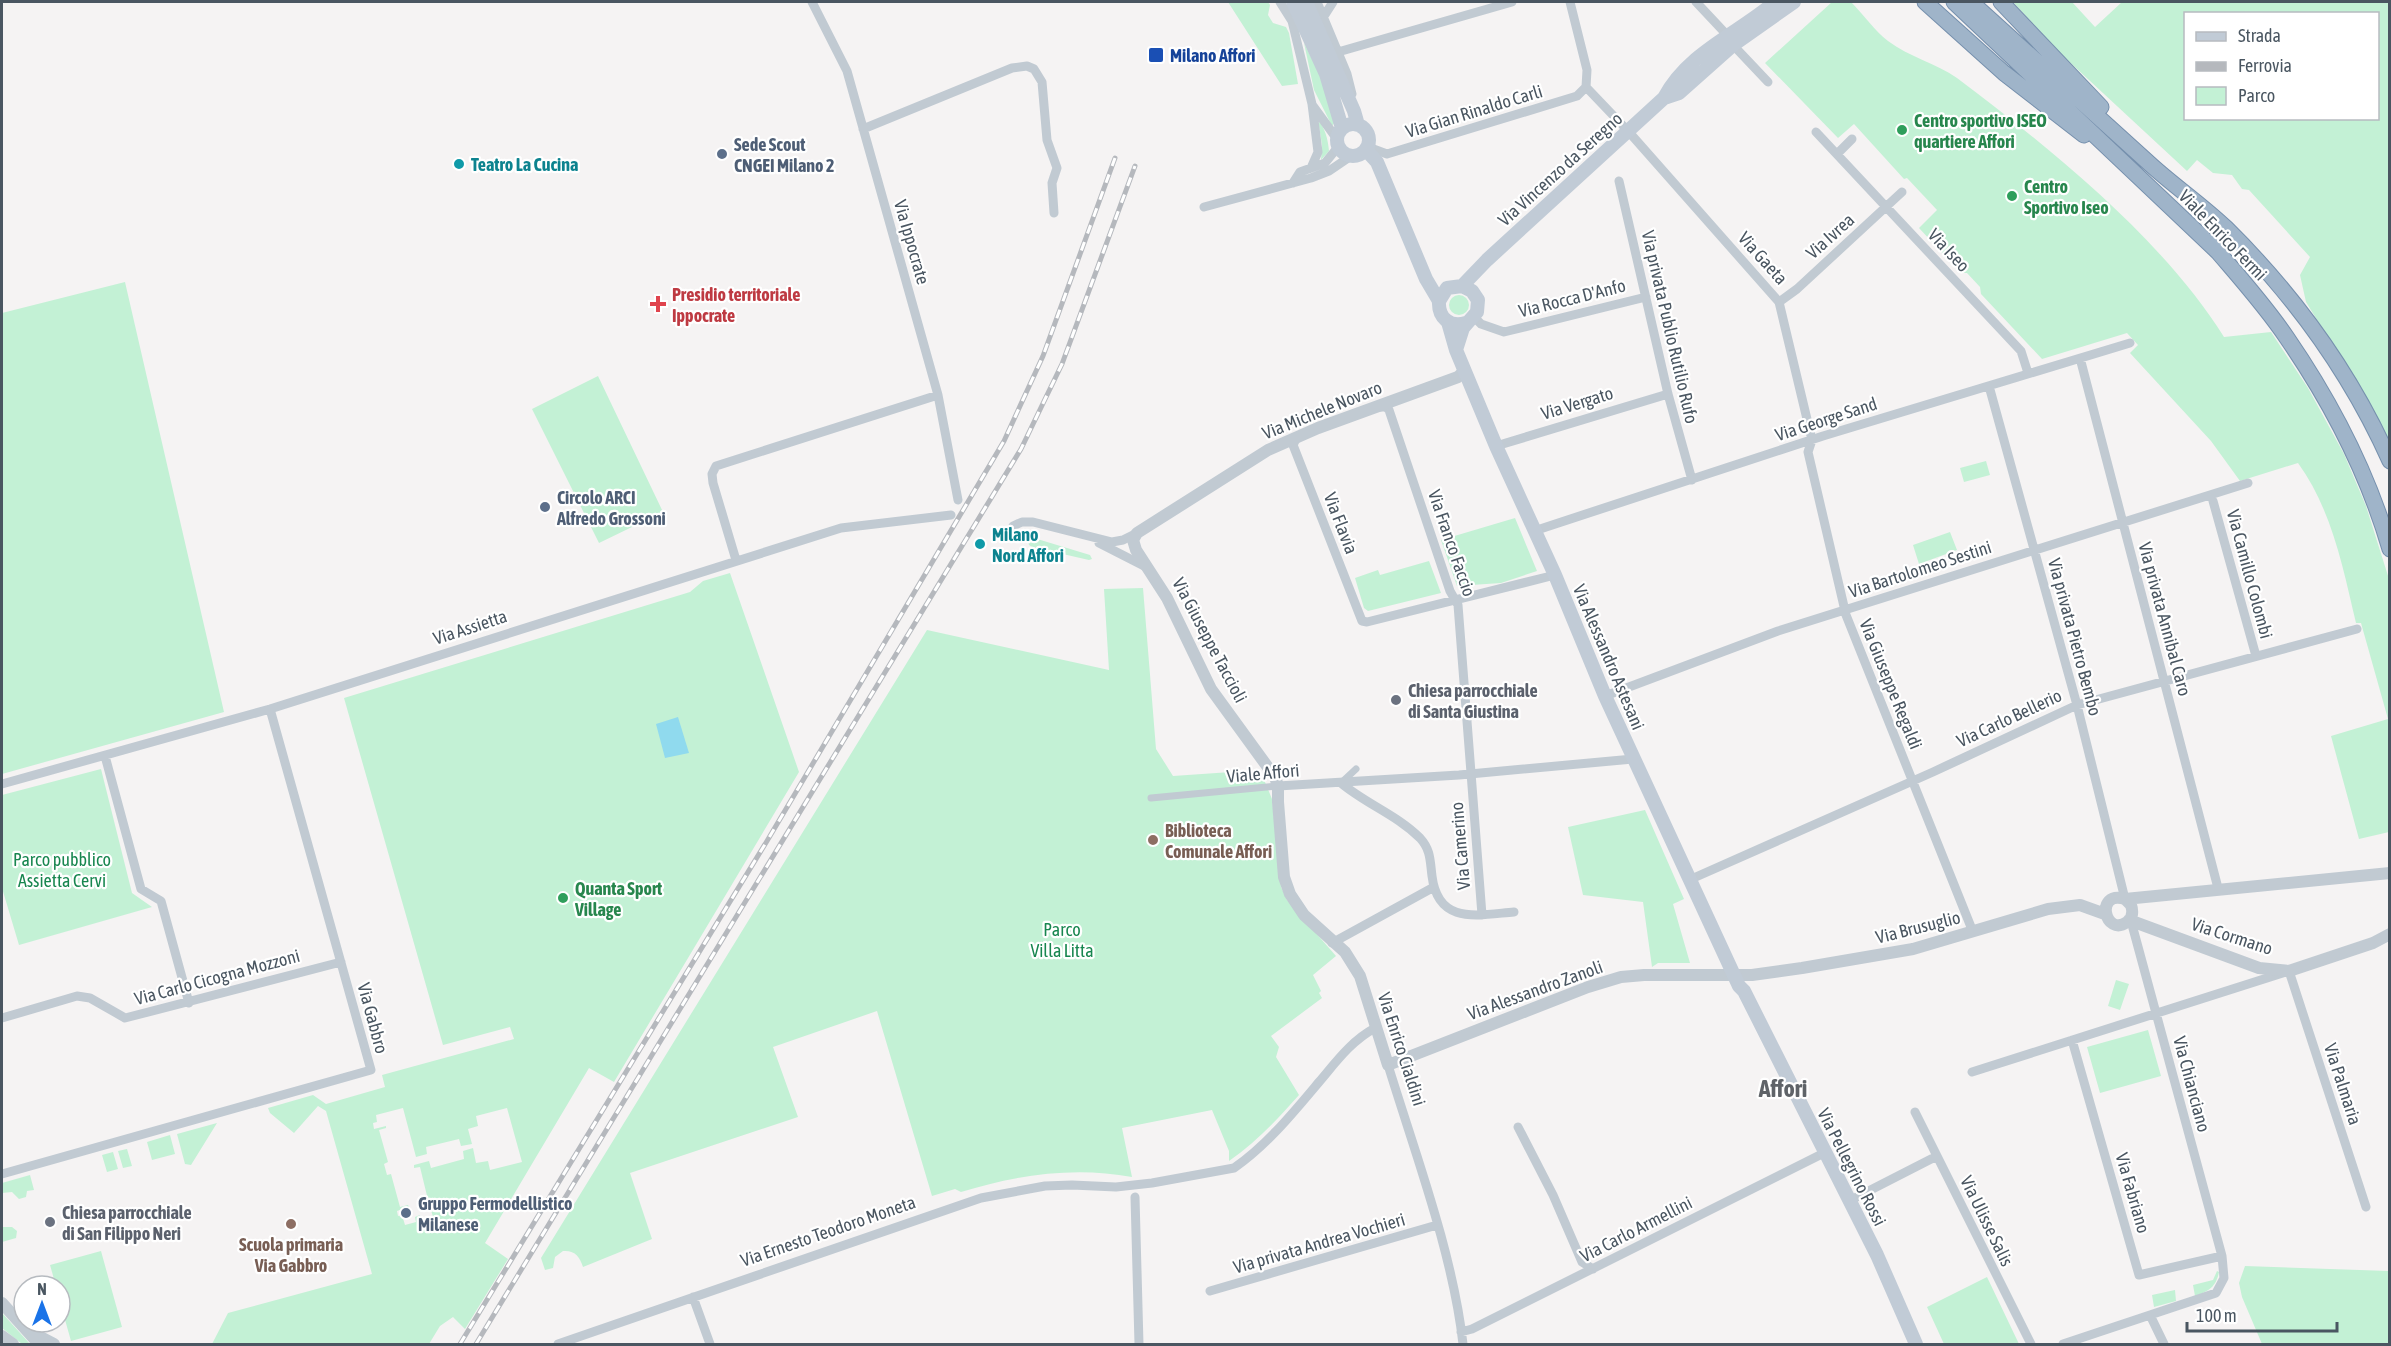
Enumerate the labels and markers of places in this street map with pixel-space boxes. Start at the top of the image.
place label: Milano Affori [1170,45,1255,66]
marker: Milano Affori [1147,46,1165,64]
place label: Centro sportivo ISEO quartiere Affori [1914,110,2047,152]
marker: Centro sportivo ISEO quartiere Affori [1895,123,1909,137]
place label: Sede Scout CNGEI Milano 2 [734,134,834,176]
marker: Sede Scout CNGEI Milano 2 [715,147,729,161]
place label: Teatro La Cucina [471,154,578,175]
marker: Teatro La Cucina [452,157,466,171]
place label: Centro Sportivo Iseo [2024,176,2109,218]
marker: Centro Sportivo Iseo [2005,189,2019,203]
place label: Presidio territoriale Ippocrate [672,284,800,326]
marker: Presidio territoriale Ippocrate [649,295,667,313]
place label: Circolo ARCI Alfredo Grossoni [556,487,666,529]
marker: Circolo ARCI Alfredo Grossoni [538,500,552,514]
place label: Milano Nord Affori [992,524,1064,566]
marker: Milano Nord Affori [973,537,987,551]
place label: Chiesa parrocchiale di Santa Giustina [1408,680,1538,722]
marker: Chiesa parrocchiale di Santa Giustina [1389,693,1403,707]
place label: Biblioteca Comunale Affori [1165,820,1272,862]
marker: Biblioteca Comunale Affori [1146,833,1160,847]
place label: Quanta Sport Village [574,878,663,920]
marker: Quanta Sport Village [556,891,570,905]
place label: Gruppo Fermodellistico Milanese [418,1193,573,1235]
place label: Chiesa parrocchiale di San Filippo Neri [62,1202,192,1244]
marker: Gruppo Fermodellistico Milanese [399,1206,413,1220]
marker: Chiesa parrocchiale di San Filippo Neri [43,1215,57,1229]
marker: Scuola primaria Via Gabbro [284,1217,298,1231]
place label: Scuola primaria Via Gabbro [239,1234,343,1276]

